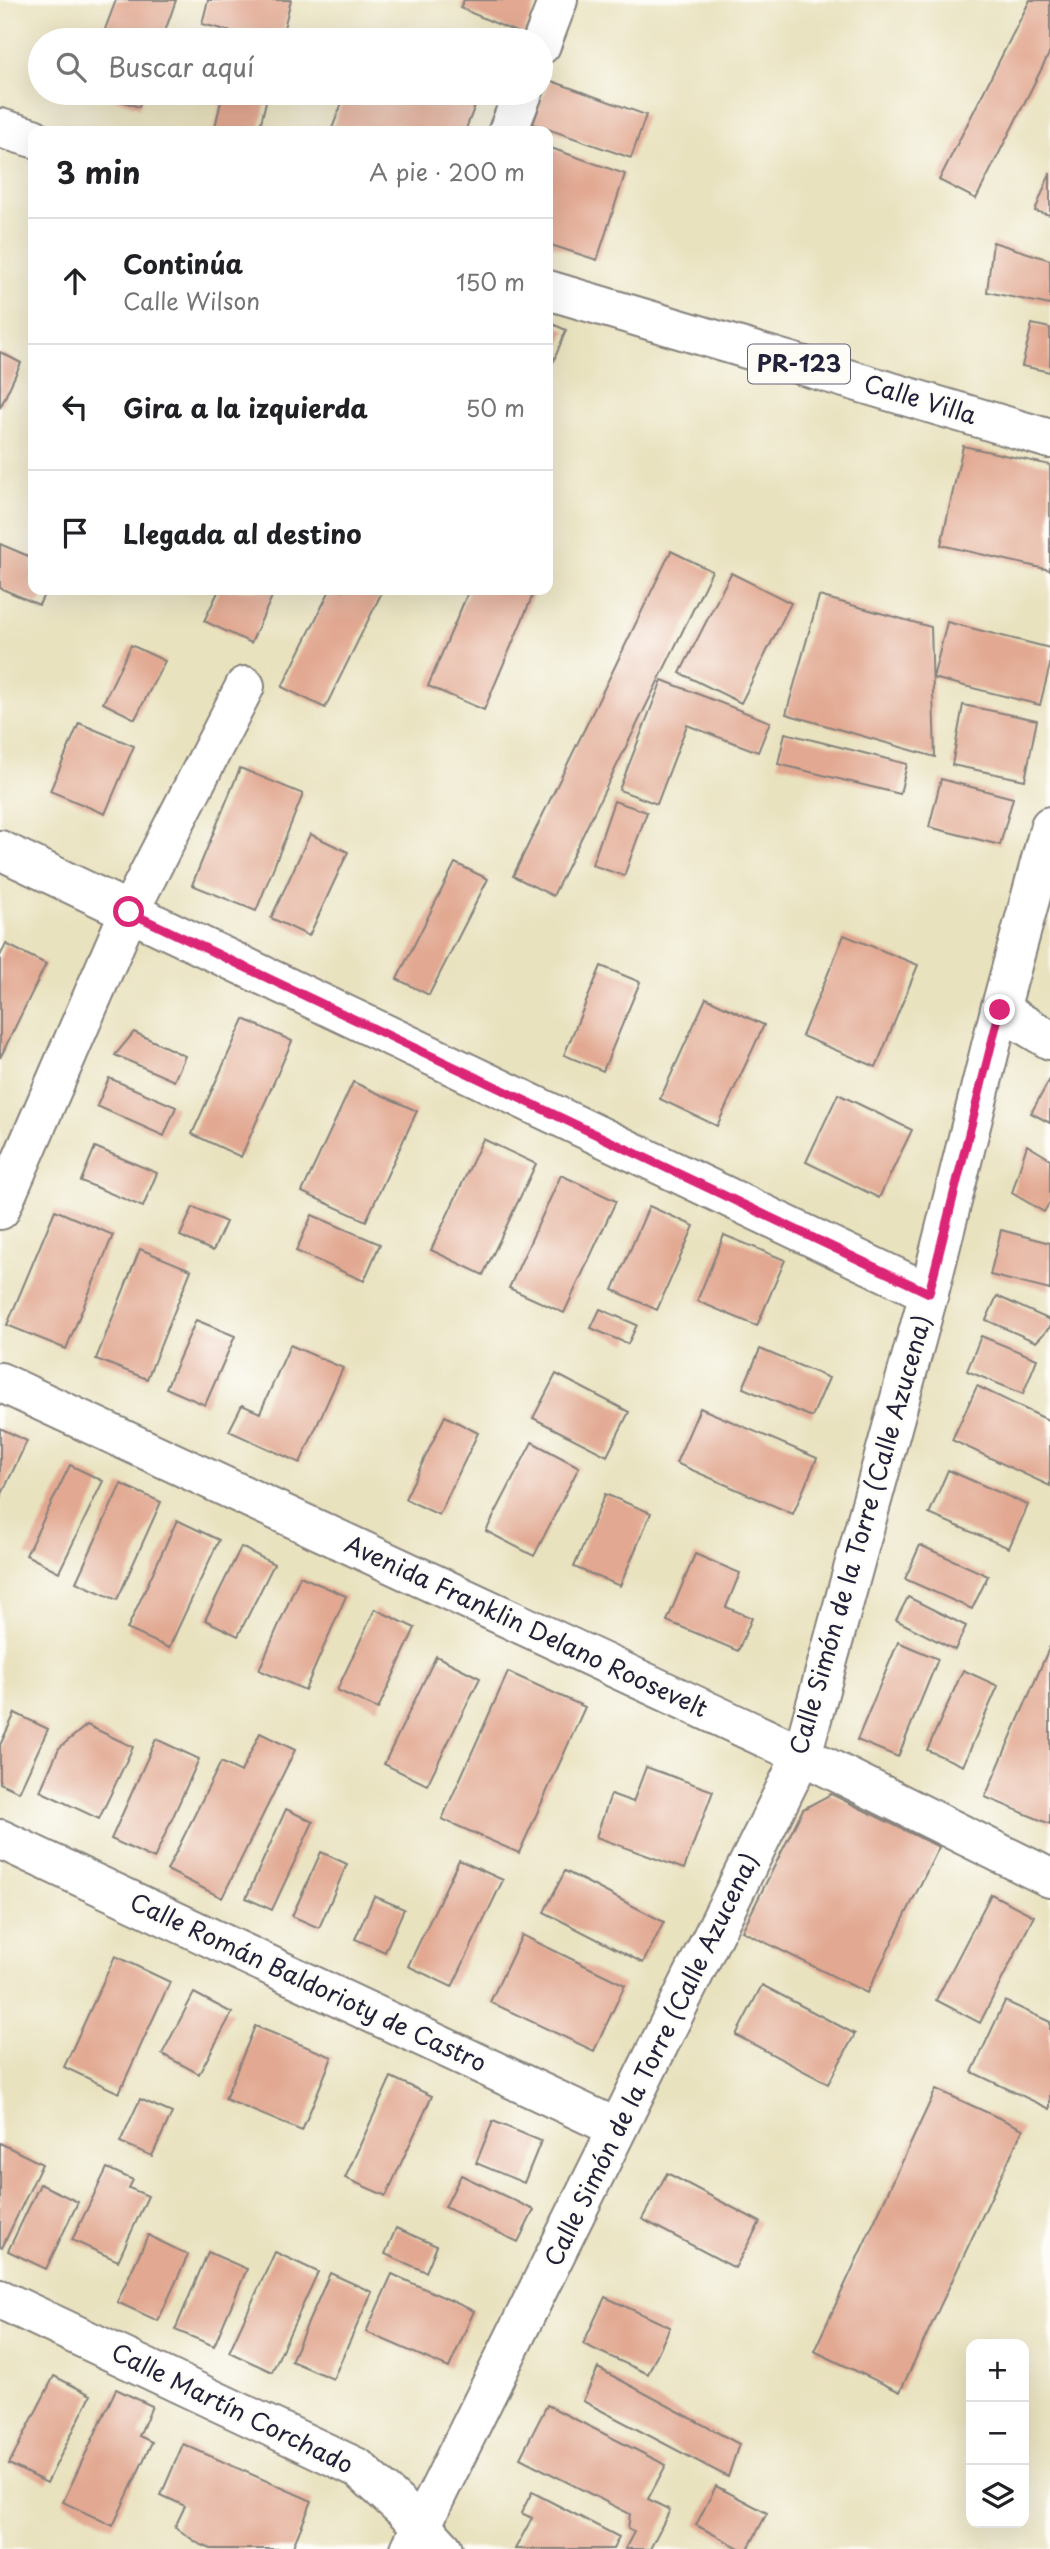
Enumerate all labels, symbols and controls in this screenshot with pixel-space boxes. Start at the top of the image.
search box [28,28,553,105]
text: Buscar aquí [108,47,254,86]
icon: search [52,48,90,86]
text: 3 min [56,149,141,194]
text: A pie · 200 m [369,154,525,189]
text: Continúa [123,244,243,283]
icon: ahead [56,262,94,300]
text: 150 m [456,264,525,299]
text: Calle Wilson [123,283,260,318]
road number: PR-123 [748,344,850,384]
street label: Calle Villa [860,364,981,432]
icon: left [56,388,94,426]
text: Gira a la izquierda [123,388,368,427]
text: 50 m [465,390,525,425]
icon: arrive [56,514,94,552]
text: Llegada al destino [123,514,362,553]
route start [113,896,144,927]
route end [984,994,1015,1025]
street label: Calle Simón de la Torre (Calle Azucena) [779,1311,939,1758]
street label: Avenida Franklin Delano Roosevelt [339,1525,714,1725]
street label: Calle Simón de la Torre (Calle Azucena) [534,1847,766,2272]
street label: Calle Román Baldorioty de Castro [125,1883,493,2080]
street label: Calle Martín Corchado [106,2333,360,2481]
map controls [966,2339,1029,2528]
button: + [966,2339,1029,2402]
button: − [966,2402,1029,2465]
button: layers [966,2465,1029,2528]

